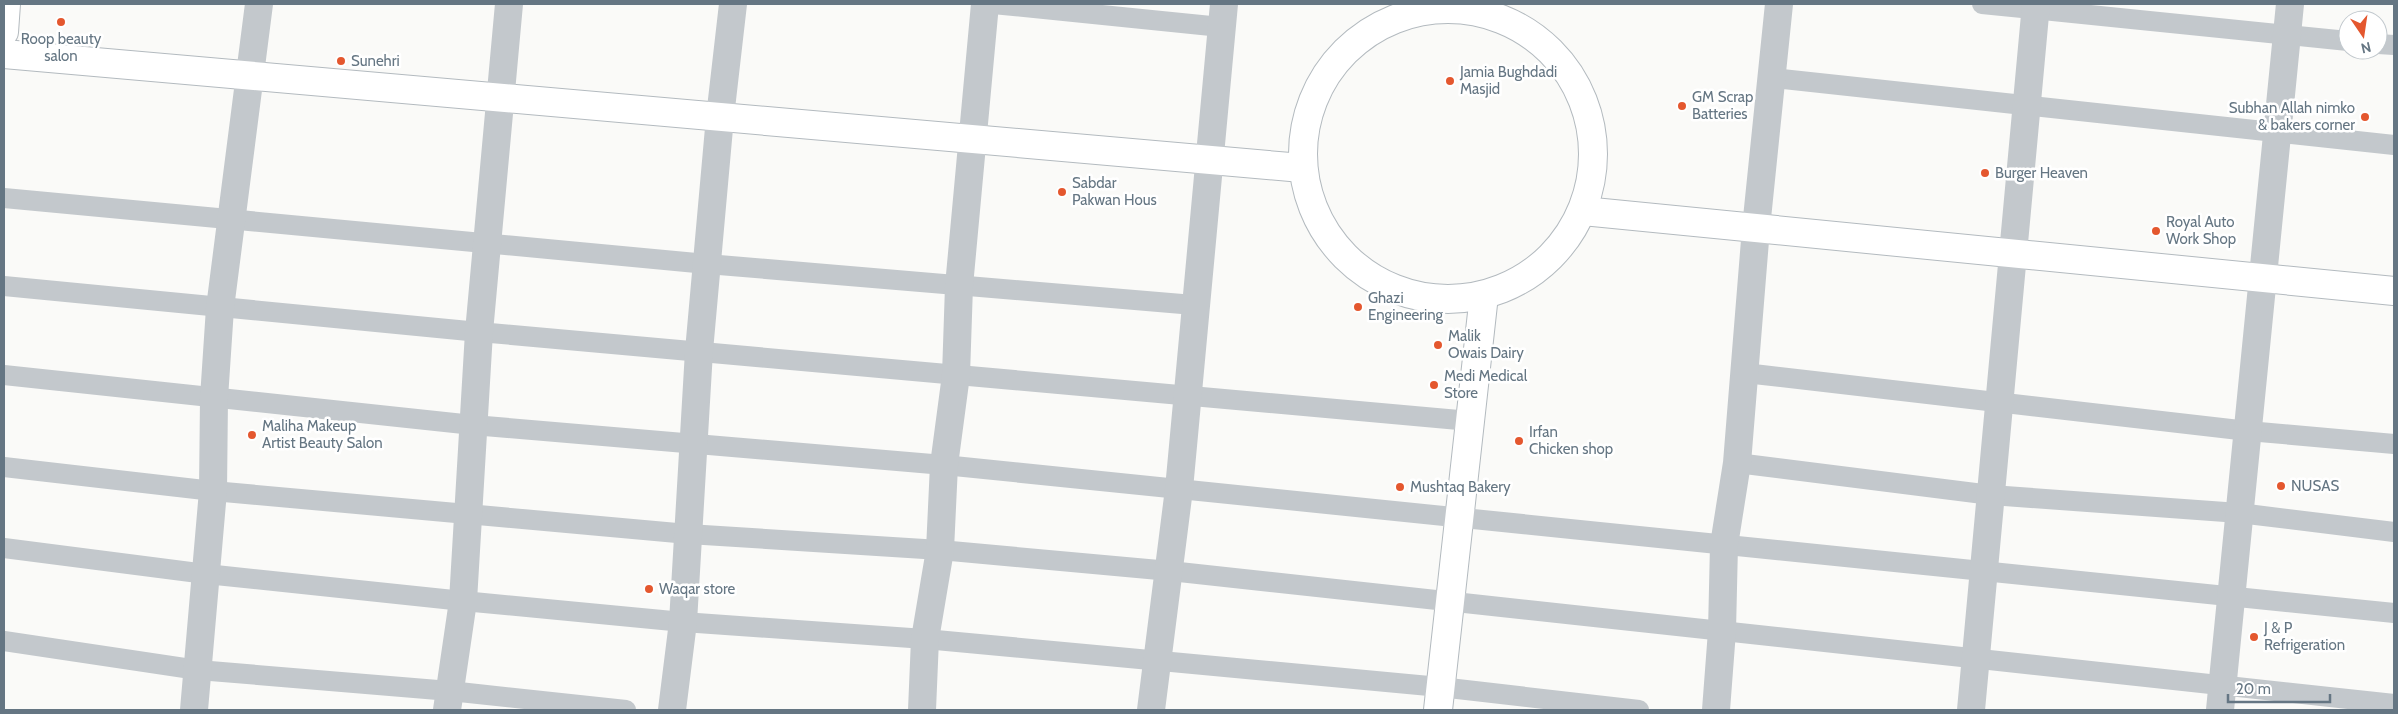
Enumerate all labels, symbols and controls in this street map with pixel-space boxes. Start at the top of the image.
north arrow [2338,10,2388,60]
marker: Roop beauty salon [55,16,67,28]
place label: Roop beauty salon [21,30,102,65]
text: N [2359,38,2373,58]
place label: Sunehri [351,52,400,70]
marker: Sunehri [335,55,347,67]
place label: Jamia Bughdadi Masjid [1459,63,1557,98]
marker: Jamia Bughdadi Masjid [1444,75,1456,87]
place label: GM Scrap Batteries [1692,88,1753,123]
place label: Subhan Allah nimko & bakers corner [2229,99,2355,134]
marker: GM Scrap Batteries [1676,100,1688,112]
marker: Subhan Allah nimko & bakers corner [2359,111,2371,123]
place label: Burger Heaven [1995,164,2088,182]
marker: Burger Heaven [1979,167,1991,179]
place label: Sabdar Pakwan Hous [1072,174,1157,209]
marker: Sabdar Pakwan Hous [1056,186,1068,198]
place label: Royal Auto Work Shop [2166,213,2236,248]
marker: Royal Auto Work Shop [2150,225,2162,237]
place label: Ghazi Engineering [1368,289,1444,324]
marker: Ghazi Engineering [1352,301,1364,313]
place label: Malik Owais Dairy [1448,327,1524,362]
marker: Malik Owais Dairy [1432,339,1444,351]
place label: Medi Medical Store [1444,367,1528,402]
marker: Medi Medical Store [1428,379,1440,391]
place label: Maliha Makeup Artist Beauty Salon [262,417,383,452]
place label: Irfan Chicken shop [1529,423,1613,458]
marker: Maliha Makeup Artist Beauty Salon [246,429,258,441]
marker: Irfan Chicken shop [1513,435,1525,447]
place label: NUSAS [2291,477,2339,495]
place label: Mushtaq Bakery [1410,478,1511,496]
marker: NUSAS [2275,480,2287,492]
marker: Mushtaq Bakery [1394,481,1406,493]
place label: Waqar store [659,580,735,598]
marker: Waqar store [643,583,655,595]
place label: J & P Refrigeration [2263,619,2345,654]
marker: J & P Refrigeration [2248,631,2260,643]
scale bar [2228,672,2330,704]
text: 20 m [2236,680,2271,698]

